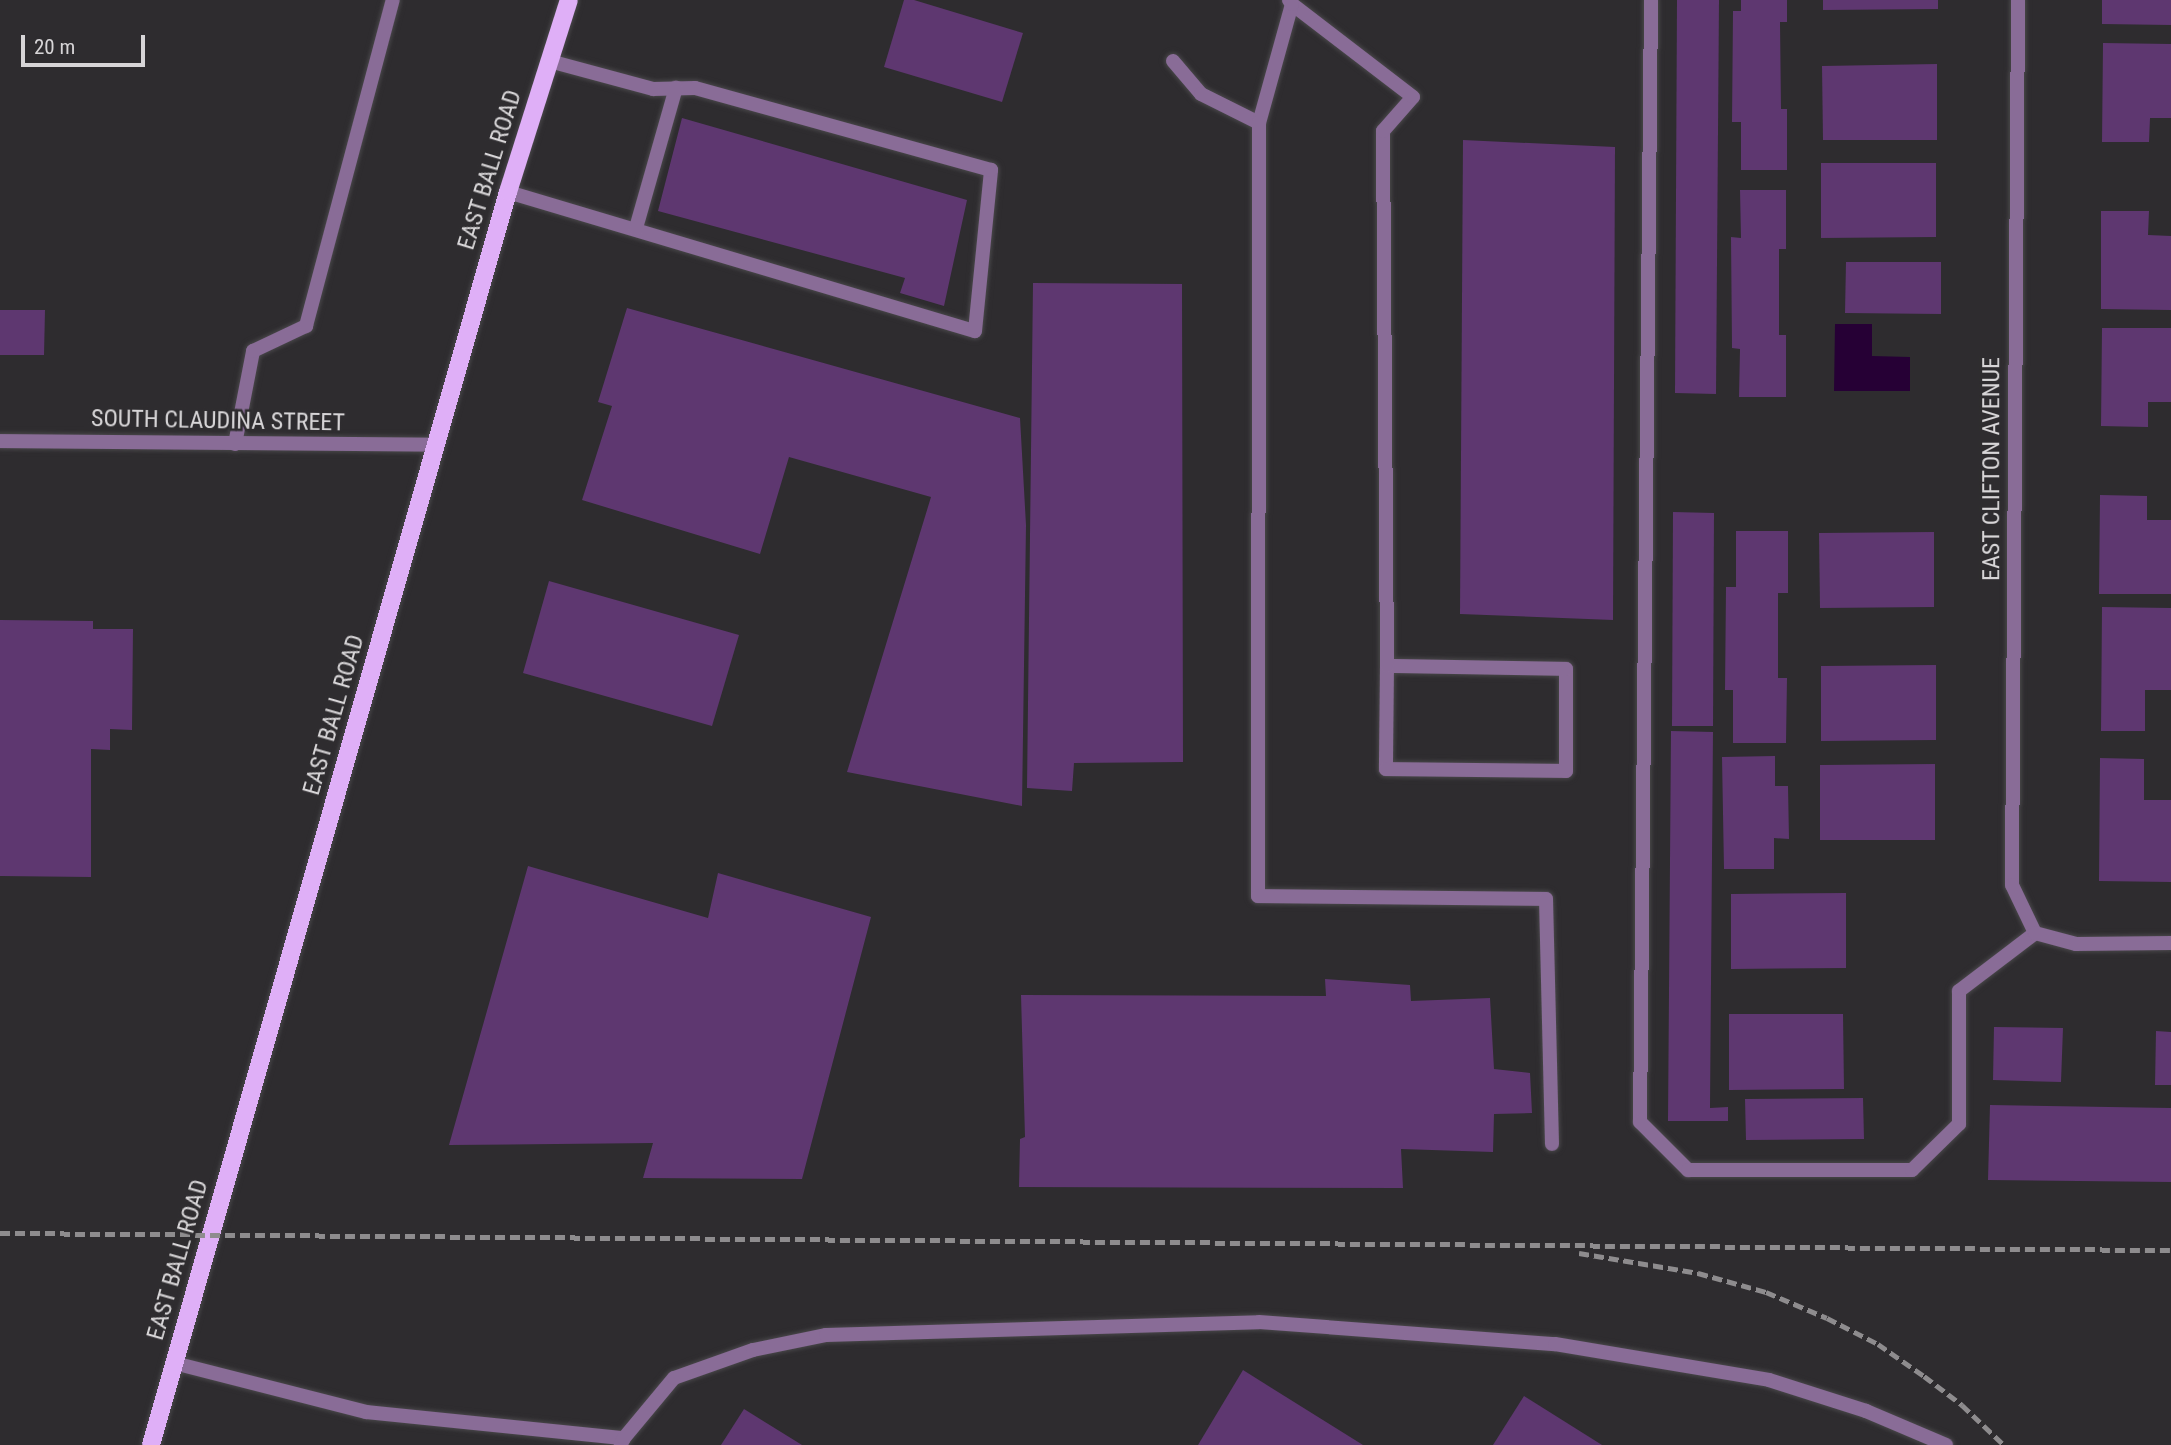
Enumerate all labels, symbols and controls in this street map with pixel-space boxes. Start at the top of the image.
scale bar [24,21,149,65]
text: 20 m [34,35,75,59]
street label: EAST BALL ROAD [452,86,528,254]
street label: EAST CLIFTON AVENUE [1978,357,2006,581]
street label: SOUTH CLAUDINA STREET [91,404,345,438]
street label: EAST BALL ROAD [297,631,371,799]
street label: EAST BALL ROAD [141,1176,215,1344]

